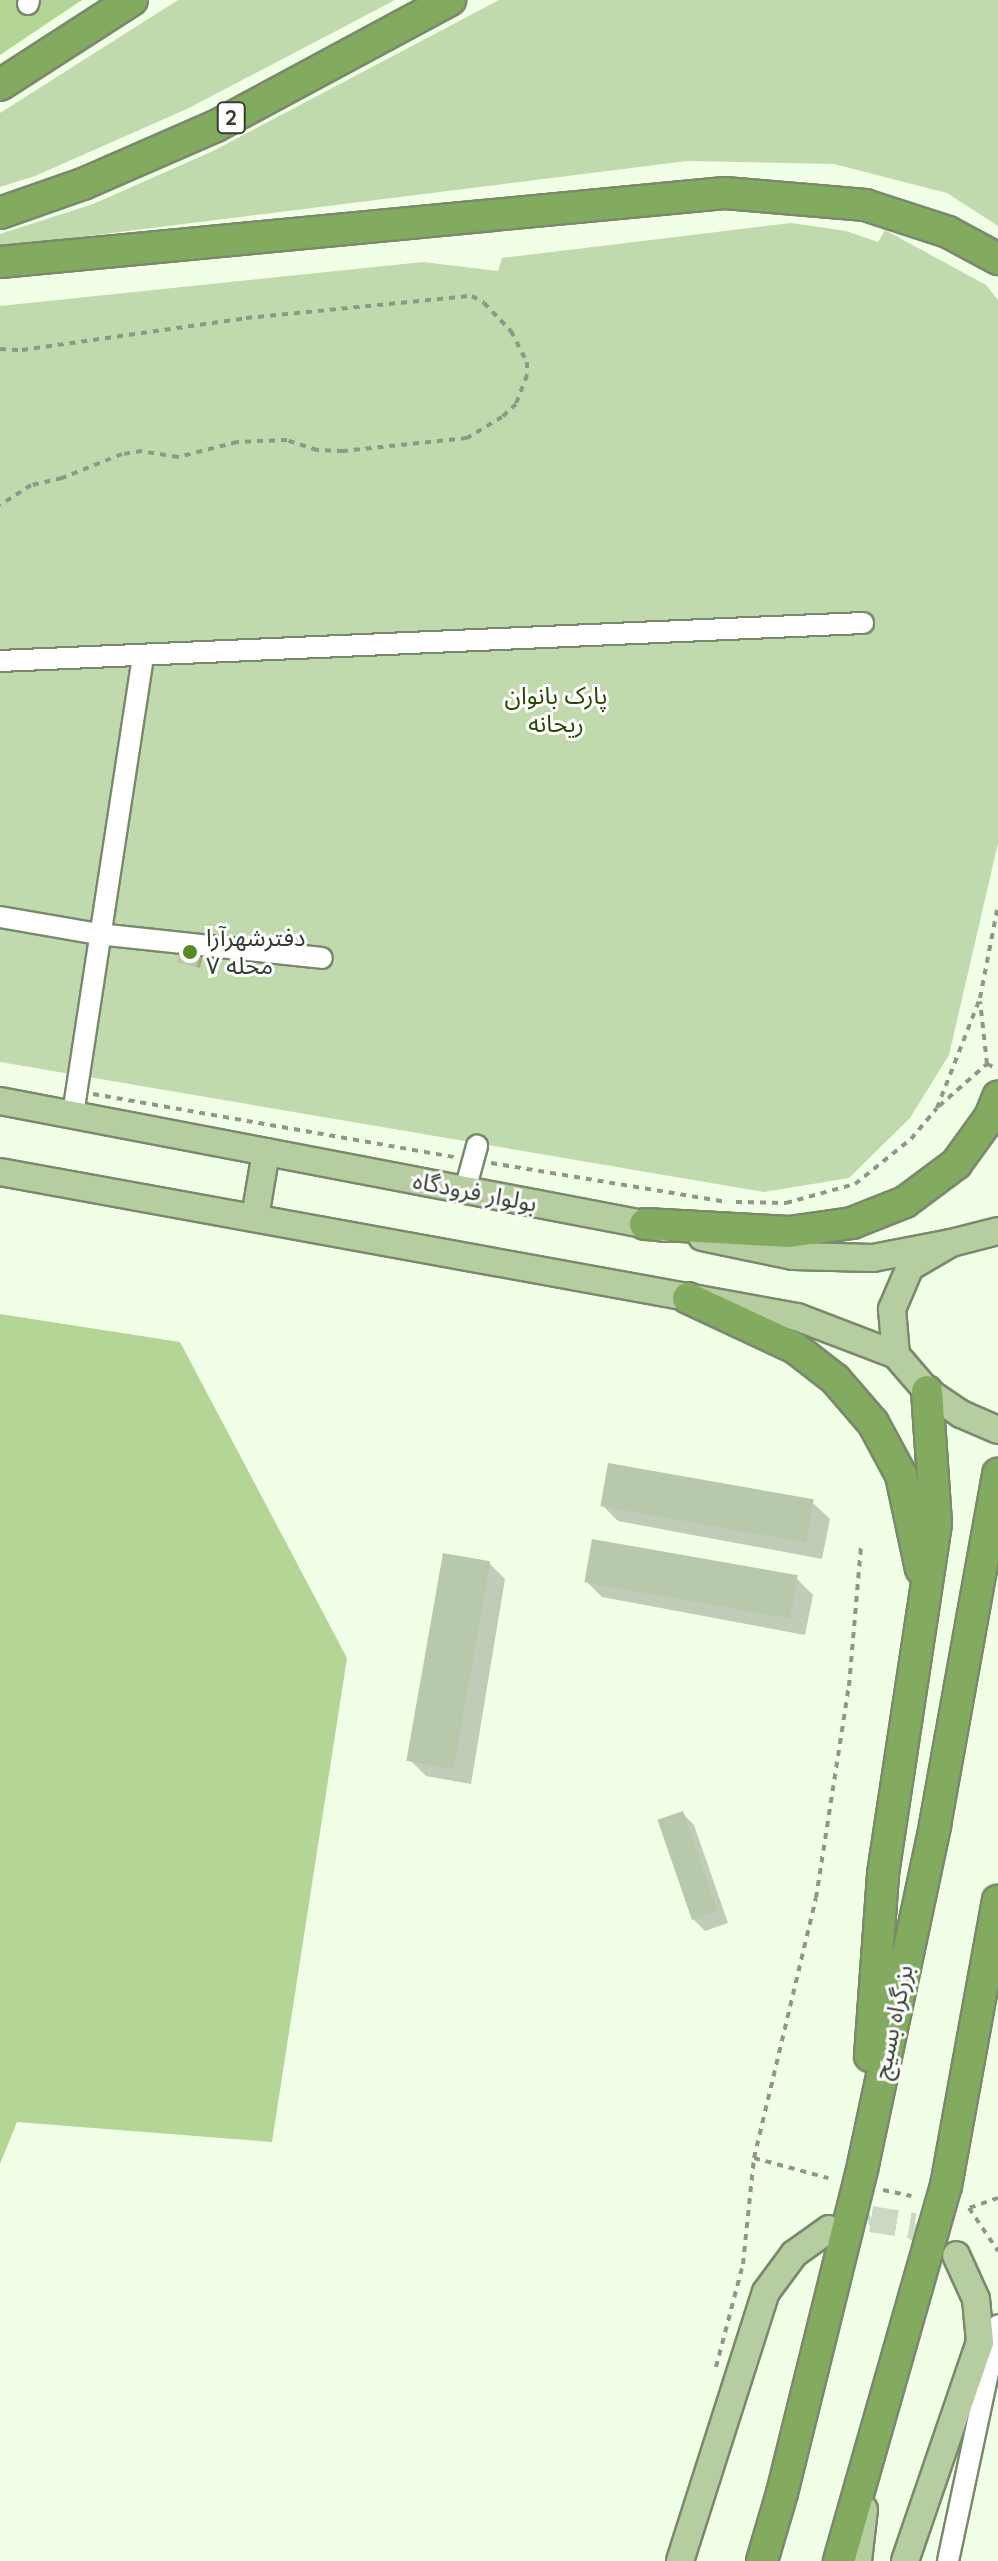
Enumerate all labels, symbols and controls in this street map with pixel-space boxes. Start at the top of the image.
road number: 2 [215,100,247,136]
park label: پارک بانوان ریحانه [505,682,607,738]
place label: دفترشهرآرا محله ۷ [206,924,305,980]
marker: دفترشهرآرا محله ۷ [181,943,199,961]
street label: بولوار فرودگاه [411,1166,539,1218]
street label: بزرگراه بسیج [867,1962,919,2082]

